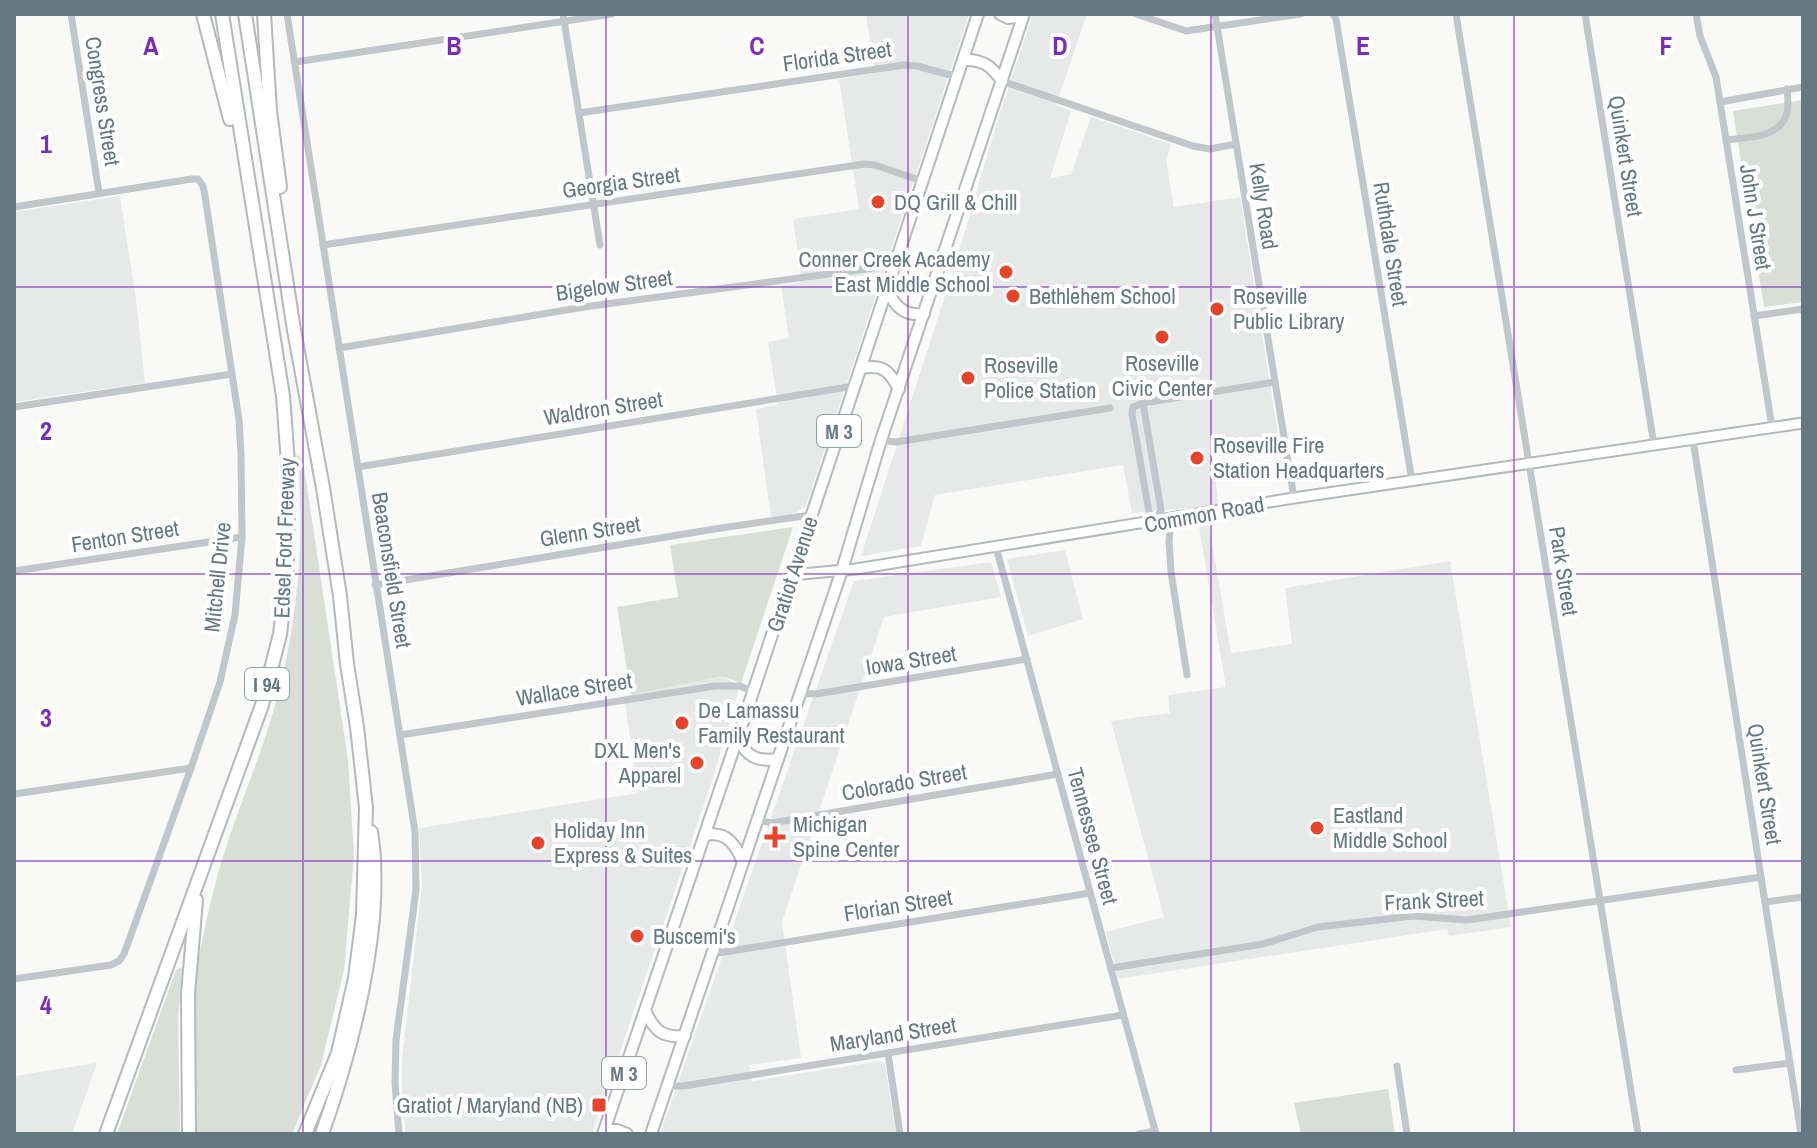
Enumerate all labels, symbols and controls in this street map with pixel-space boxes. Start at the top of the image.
text: A [143,28,159,63]
text: B [446,28,462,63]
text: C [749,28,765,63]
text: D [1052,28,1068,63]
text: E [1356,28,1370,63]
text: F [1659,28,1673,63]
street label: Congress Street [78,34,128,168]
street label: Florida Street [781,34,893,78]
street label: Quinkert Street [1602,93,1650,219]
text: 1 [40,126,52,161]
street label: Georgia Street [560,159,682,205]
street label: Kelly Road [1242,161,1286,251]
street label: John J Street [1733,162,1779,272]
street label: Ruthdale Street [1366,180,1416,308]
place label: DQ Grill & Chill [894,187,1017,217]
marker: DQ Grill & Chill [869,193,887,211]
place label: Conner Creek Academy East Middle School [798,244,990,299]
street label: Bigelow Street [554,262,674,308]
marker: Conner Creek Academy East Middle School [997,263,1015,281]
place label: Bethlehem School [1029,281,1175,311]
place label: Roseville Public Library [1233,281,1344,336]
marker: Bethlehem School [1004,287,1022,305]
marker: Roseville Public Library [1208,300,1226,318]
marker: Roseville Civic Center [1153,328,1171,346]
place label: Roseville Civic Center [1112,348,1212,403]
place label: Roseville Police Station [984,350,1096,405]
marker: Roseville Police Station [959,369,977,387]
street label: Waldron Street [542,384,664,432]
text: 2 [40,413,52,448]
road number: M 3 [817,415,861,447]
place label: Roseville Fire Station Headquarters [1213,430,1385,485]
marker: Roseville Fire Station Headquarters [1188,449,1206,467]
street label: Edsel Ford Freeway [266,457,302,619]
street label: Common Road [1142,489,1266,539]
street label: Beaconsfield Street [365,490,419,650]
street label: Glenn Street [538,508,642,554]
street label: Gratiot Avenue [759,512,825,636]
street label: Fenton Street [69,513,181,559]
street label: Mitchell Drive [196,521,238,633]
street label: Park Street [1542,524,1586,618]
street label: Iowa Street [864,638,958,682]
street label: Wallace Street [514,665,634,713]
road number: I 94 [245,668,289,700]
place label: De Lamassu Family Restaurant [698,695,845,750]
text: 3 [40,700,52,735]
marker: De Lamassu Family Restaurant [673,714,691,732]
street label: Quinkert Street [1741,721,1789,847]
place label: DXL Men's Apparel [594,735,681,790]
marker: DXL Men's Apparel [688,754,706,772]
street label: Colorado Street [839,756,969,808]
street label: Tennessee Street [1060,764,1126,908]
place label: Eastland Middle School [1333,800,1447,855]
place label: Michigan Spine Center [793,809,899,864]
place label: Holiday Inn Express & Suites [554,815,692,870]
marker: Eastland Middle School [1308,819,1326,837]
marker: Michigan Spine Center [764,826,786,848]
marker: Holiday Inn Express & Suites [529,834,547,852]
street label: Florian Street [842,882,954,928]
street label: Frank Street [1384,882,1484,918]
place label: Buscemi's [653,921,736,951]
marker: Buscemi's [628,927,646,945]
text: 4 [40,987,52,1022]
street label: Maryland Street [828,1009,958,1059]
road number: M 3 [602,1057,646,1089]
place label: Gratiot / Maryland (NB) [397,1090,583,1120]
marker: Gratiot / Maryland (NB) [590,1096,608,1114]

